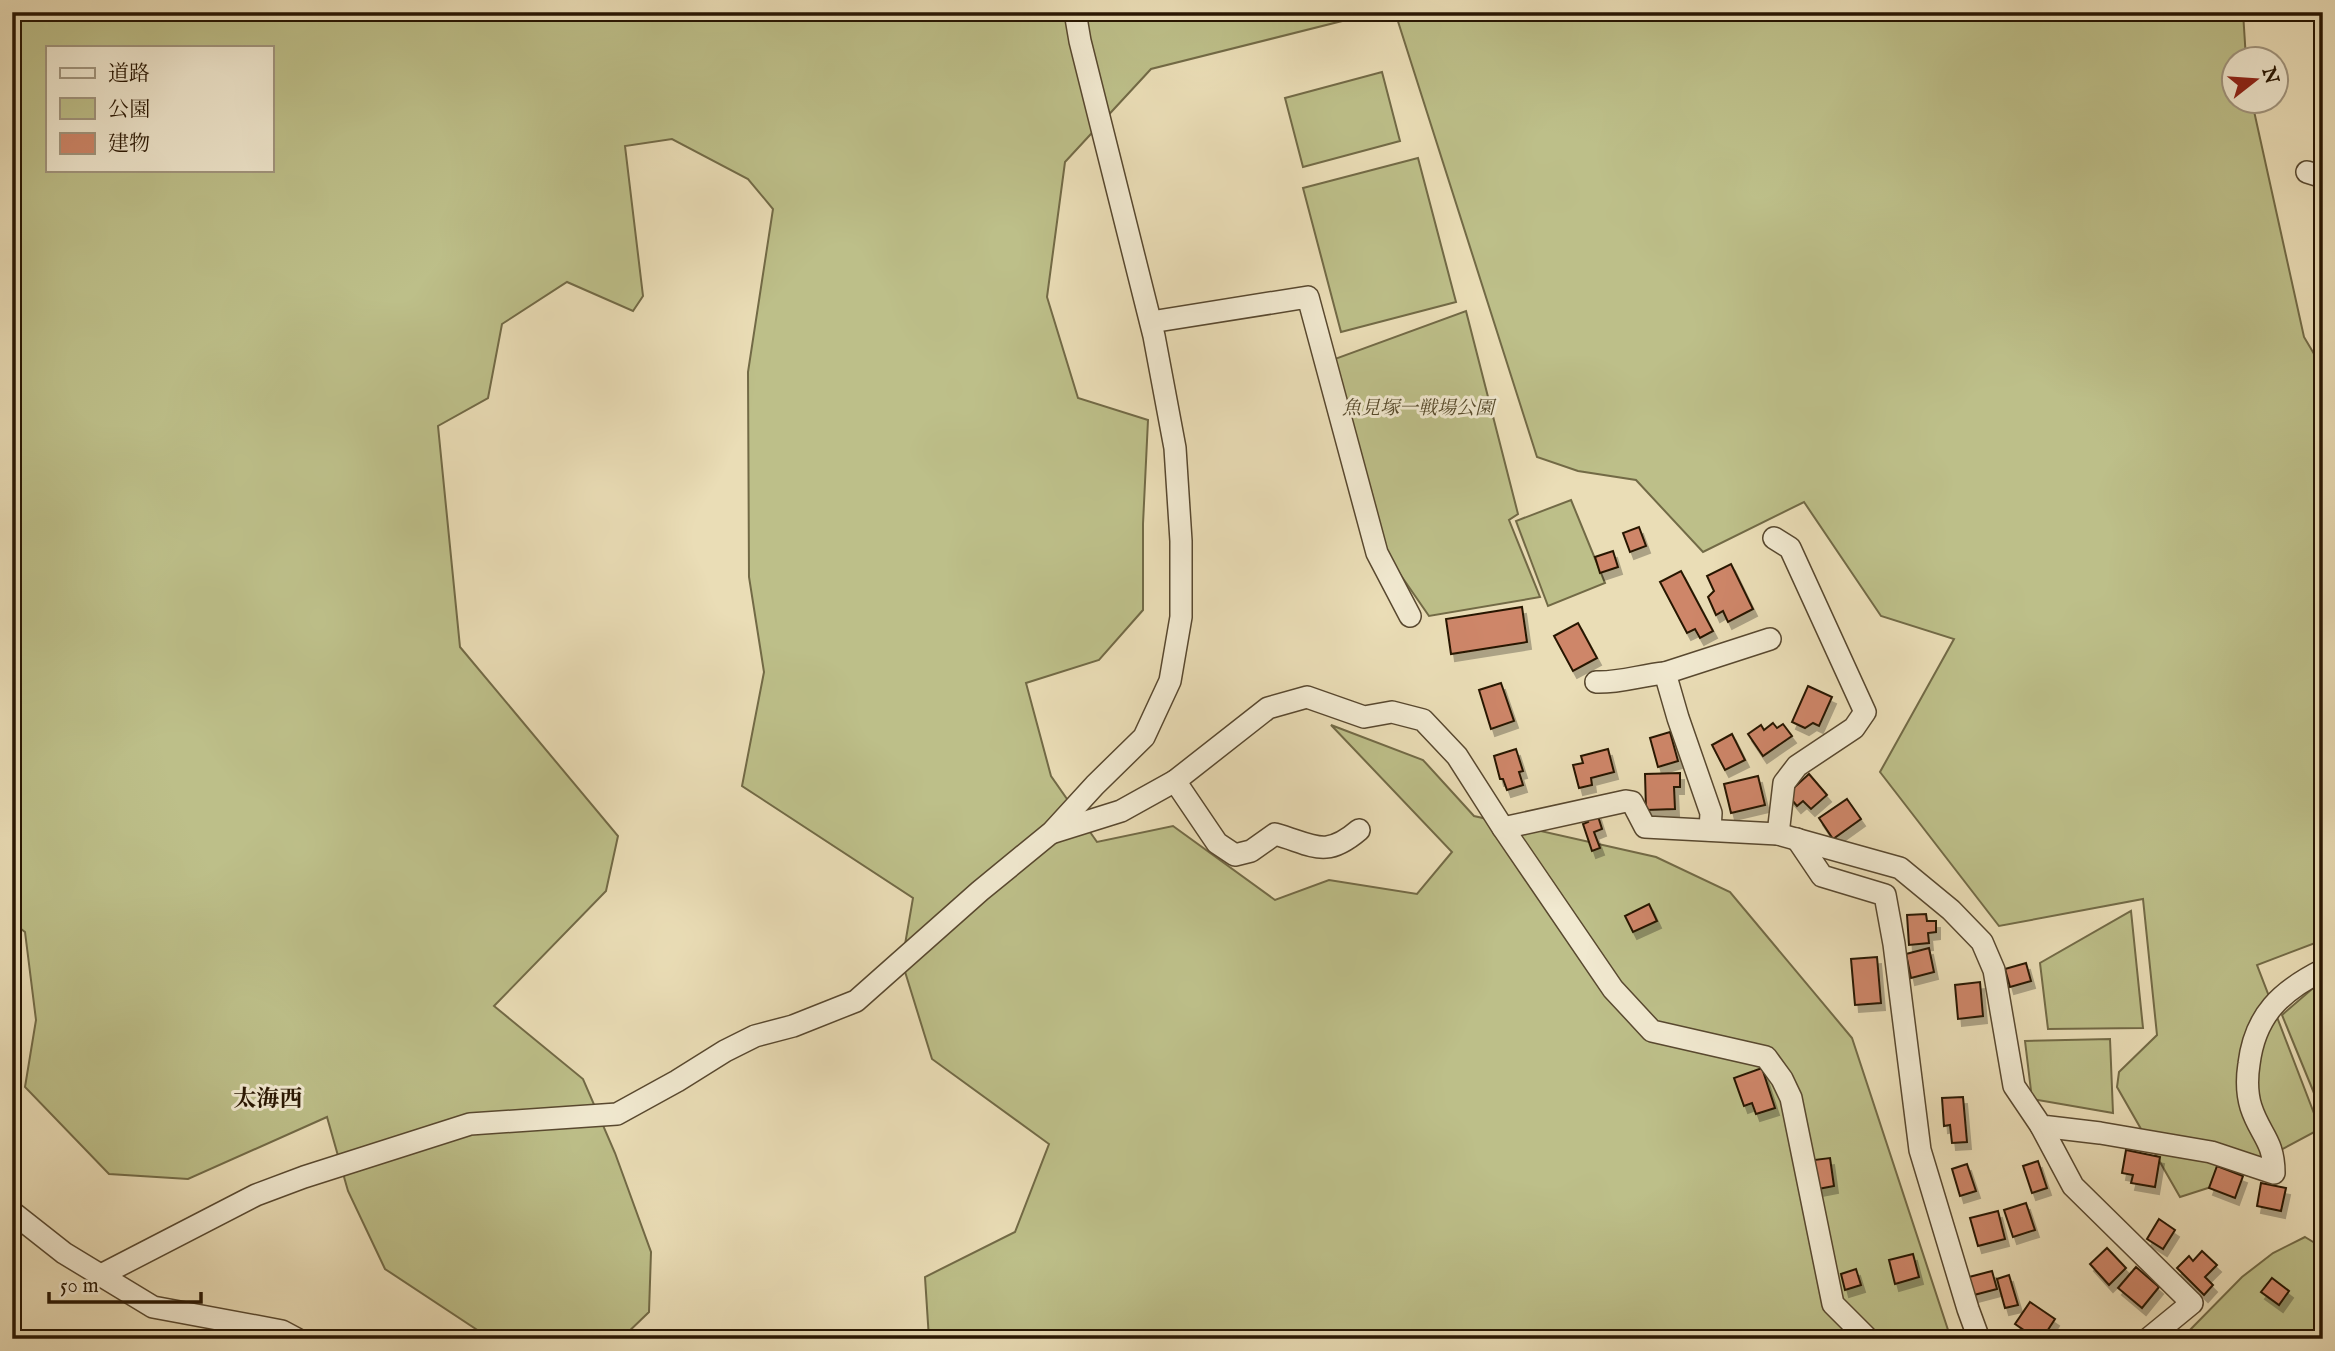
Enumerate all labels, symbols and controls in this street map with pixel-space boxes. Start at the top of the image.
legend [46,46,273,172]
north arrow [2220,46,2290,116]
text: 道路 [108,61,150,88]
text: N [2255,63,2283,88]
text: 公園 [108,97,150,124]
text: 建物 [108,131,150,158]
park label: 魚見塚一戦場公園 [1342,397,1497,421]
district label: 太海西 [234,1085,303,1114]
scale bar [49,1260,201,1304]
text: 50 m [60,1273,99,1300]

